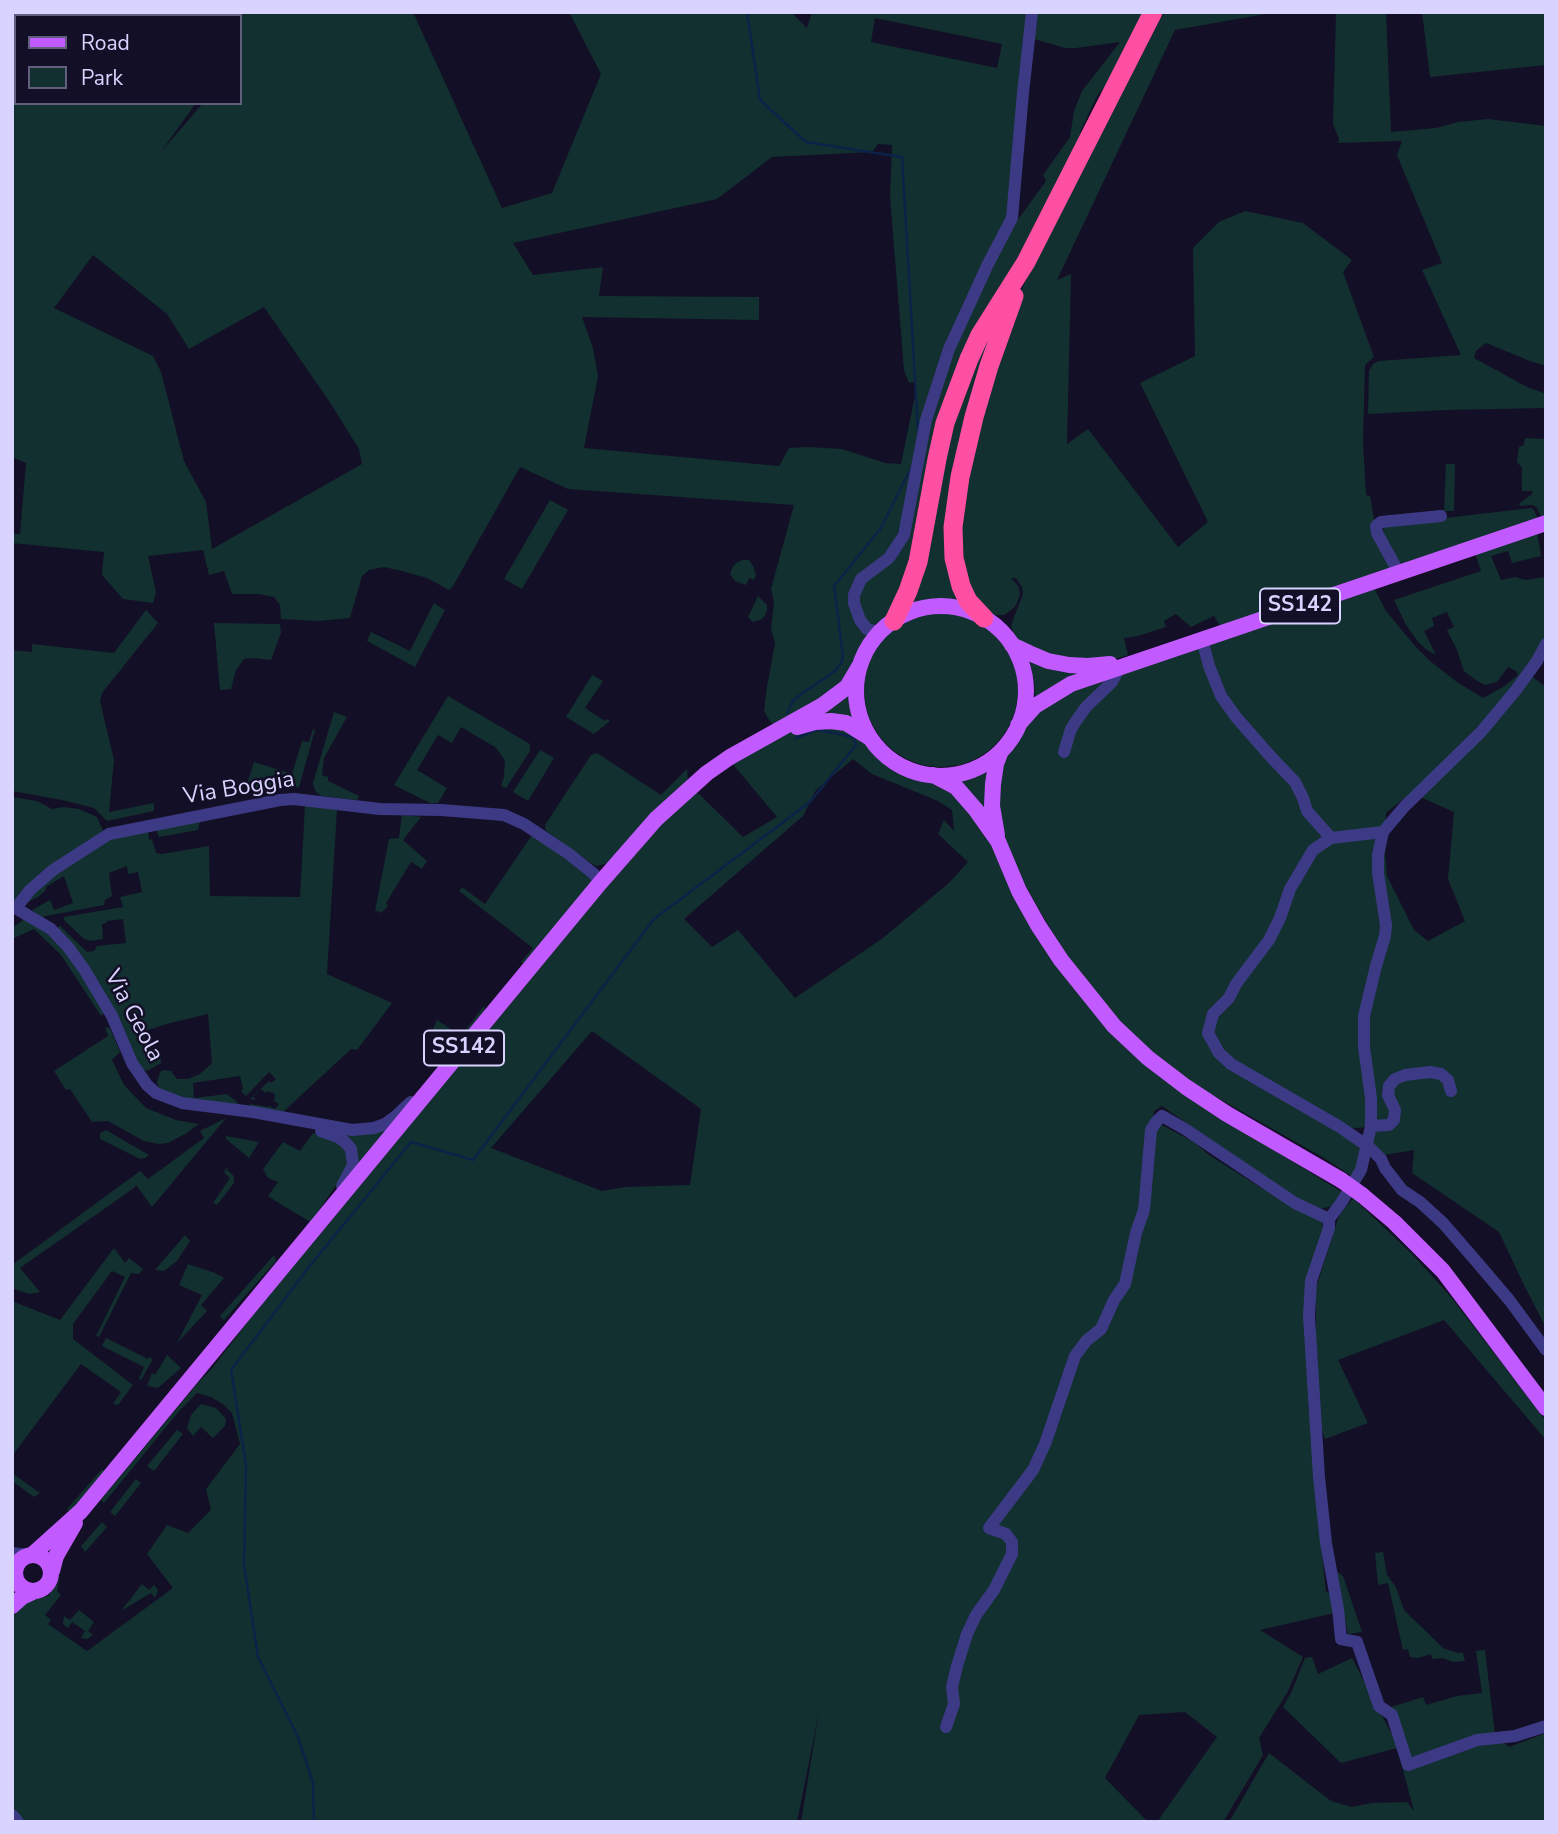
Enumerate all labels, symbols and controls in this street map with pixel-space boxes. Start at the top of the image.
legend [14,14,242,105]
text: Road [81,29,130,57]
text: Park [81,64,123,92]
road number: SS142 [1260,588,1340,624]
street label: Via Boggia [181,767,297,811]
street label: Via Geola [97,965,169,1067]
road number: SS142 [424,1030,504,1066]

